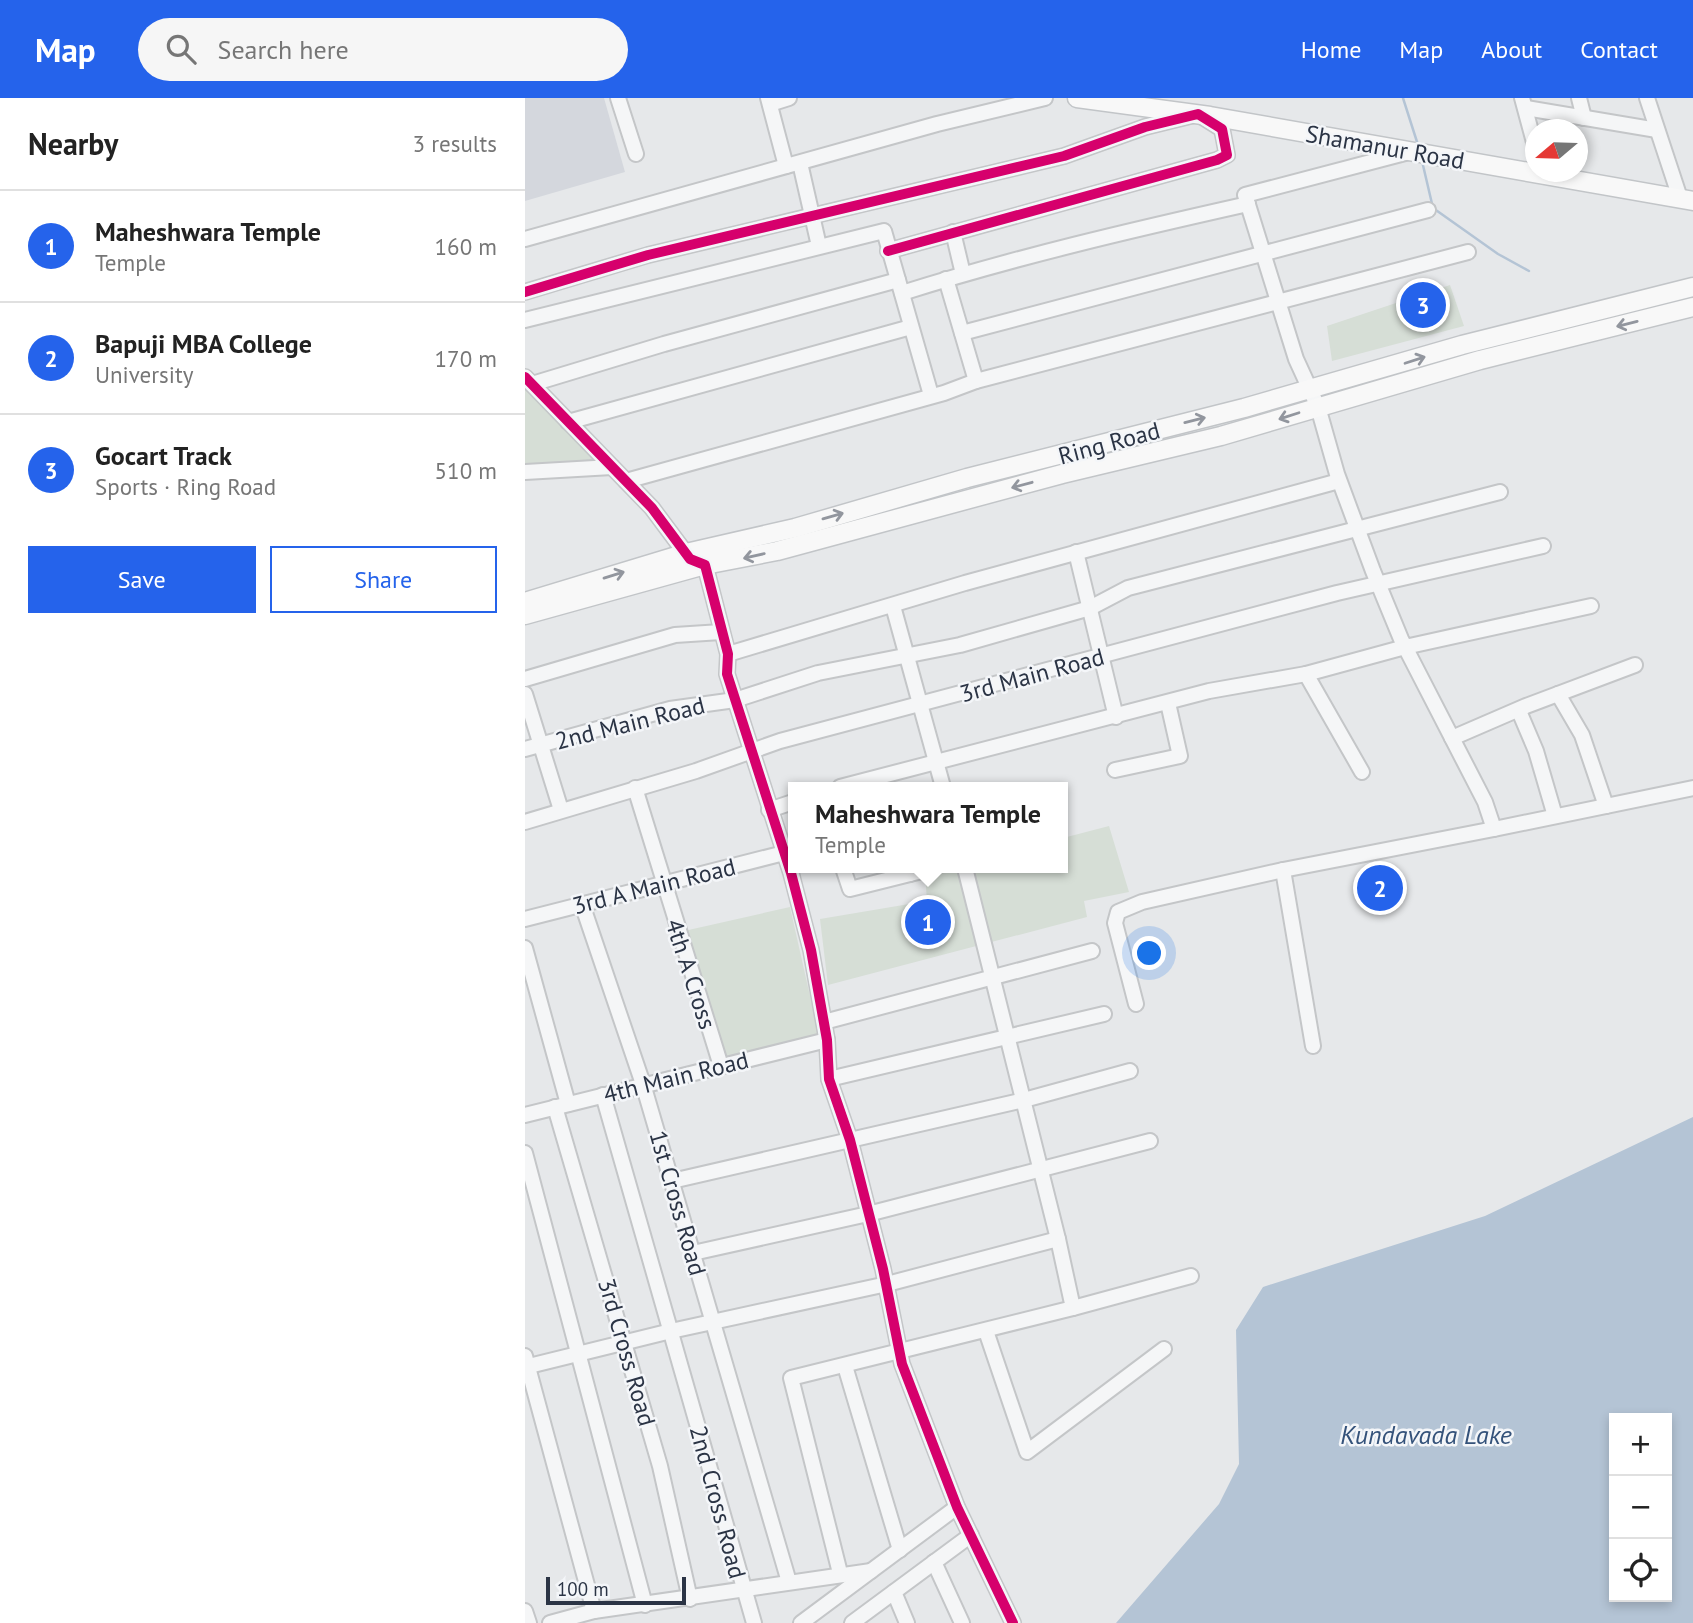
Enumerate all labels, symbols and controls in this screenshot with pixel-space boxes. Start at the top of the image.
search box [138,18,628,81]
text: Map [35,28,96,71]
icon: search [162,30,200,68]
text: Search here [218,33,349,66]
text: Home [1301,34,1361,65]
text: Map [1399,34,1443,65]
text: About [1481,34,1542,65]
text: Contact [1580,34,1658,65]
street label: Shamanur Road [1303,118,1467,176]
north arrow [1525,119,1588,182]
text: Nearby [28,124,118,163]
text: 3 results [413,129,497,158]
text: Maheshwara Temple [95,215,321,248]
text: 1 [44,232,58,261]
text: 160 m [435,232,497,261]
text: Temple [95,248,166,277]
pin: 3 [1400,279,1446,331]
one-way arrow [1616,318,1639,331]
text: Bapuji MBA College [95,327,312,360]
text: 2 [44,344,58,373]
text: 170 m [435,344,497,373]
one-way arrow [1403,353,1425,365]
text: University [95,360,193,389]
one-way arrow [1279,411,1301,423]
one-way arrow [1183,413,1206,426]
street label: Ring Road [1055,415,1163,471]
text: Gocart Track [95,439,232,472]
text: 3 [44,456,58,485]
text: 510 m [435,456,497,485]
text: Sports · Ring Road [95,472,276,501]
one-way arrow [1011,479,1033,492]
one-way arrow [822,509,844,522]
button: Save [28,546,256,613]
button: Share [270,546,497,613]
one-way arrow [744,550,766,563]
one-way arrow [603,567,625,580]
street label: 3rd Main Road [956,641,1108,709]
street label: 2nd Main Road [552,689,708,757]
popup [788,782,1068,873]
text: Maheshwara Temple [815,797,1041,830]
text: Temple [815,830,886,859]
street label: 3rd A Main Road [569,851,739,921]
pin: 2 [1357,862,1403,914]
pin: 1 [905,896,951,948]
street label: 4th A Cross [659,915,723,1033]
your location [1132,936,1166,970]
street label: 4th Main Road [600,1044,752,1110]
street label: 1st Cross Road [642,1127,714,1279]
street label: 3rd Cross Road [591,1275,663,1429]
map controls [1609,1413,1672,1602]
button: + [1609,1413,1672,1476]
water label: Kundavada Lake [1340,1418,1512,1451]
street label: 2nd Cross Road [683,1422,753,1582]
button: − [1609,1476,1672,1539]
button: locate [1609,1539,1672,1602]
scale bar [546,1574,686,1606]
text: 100 m [557,1577,609,1601]

